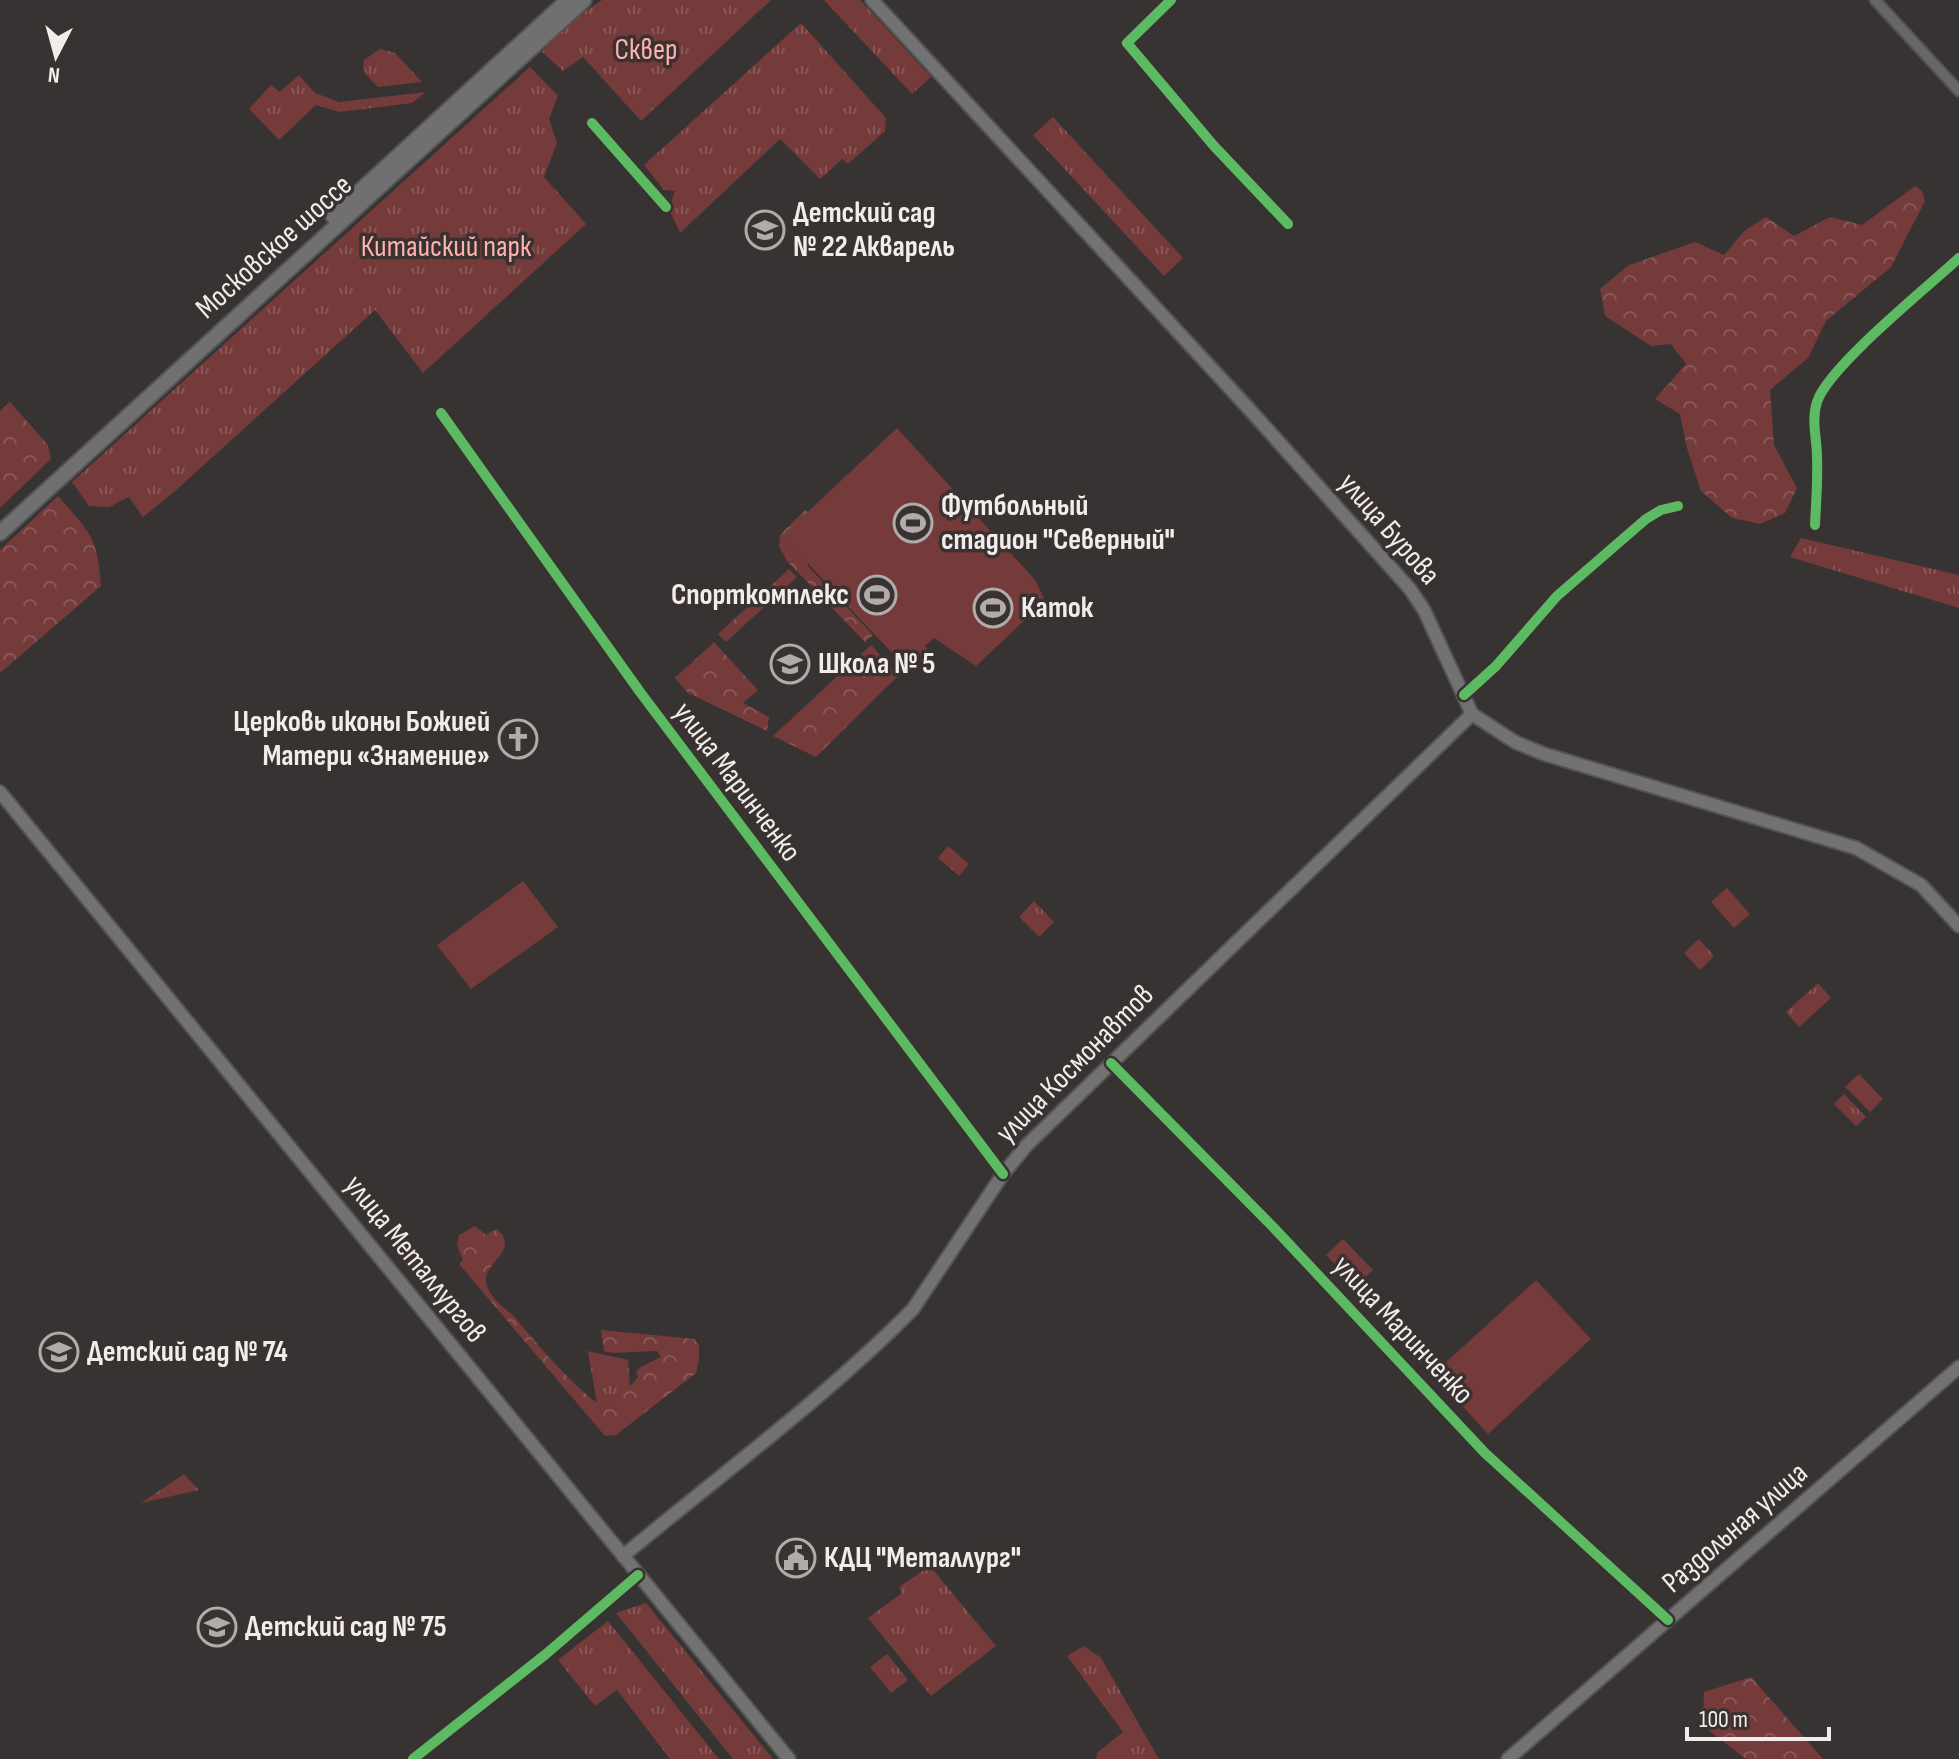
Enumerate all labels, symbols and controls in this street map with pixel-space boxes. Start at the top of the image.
north arrow [16,16,96,96]
park label: Сквер [615,32,677,68]
text: N [47,60,61,88]
street label: Московское шоссе [188,167,360,327]
place label: Детский сад № 22 Акварель [793,195,955,265]
school or university icon: Детский сад № 22 Акварель [744,209,786,251]
park label: Китайский парк [361,229,532,265]
street label: улица Бурова [1331,466,1447,592]
place label: Футбольный стадион "Северный" [941,488,1175,558]
sports icon: Футбольный стадион "Северный" [892,502,934,544]
sports icon: Спорткомплекс [856,574,898,616]
place label: Спорткомплекс [671,577,849,613]
sports icon: Каток [972,587,1014,629]
place label: Каток [1021,590,1094,626]
school or university icon: Школа № 5 [769,643,811,685]
place label: Школа № 5 [818,646,936,682]
street label: улица Маринченко [665,695,809,869]
place label: Церковь иконы Божией Матери «Знамение» [233,704,490,774]
church icon: Церковь иконы Божией Матери «Знамение» [497,718,539,760]
street label: улица Космонавтов [988,977,1162,1151]
street label: улица Металлургов [336,1168,494,1350]
street label: улица Маринченко [1325,1248,1481,1412]
school or university icon: Детский сад № 74 [38,1331,80,1373]
place label: Детский сад № 74 [87,1334,288,1370]
street label: Раздольная улица [1655,1455,1815,1601]
public building icon: КДЦ "Металлург" [775,1537,817,1579]
place label: КДЦ "Металлург" [824,1540,1021,1576]
school or university icon: Детский сад № 75 [196,1606,238,1648]
place label: Детский сад № 75 [245,1609,447,1645]
scale bar [1687,1691,1829,1741]
text: 100 m [1699,1705,1748,1734]

